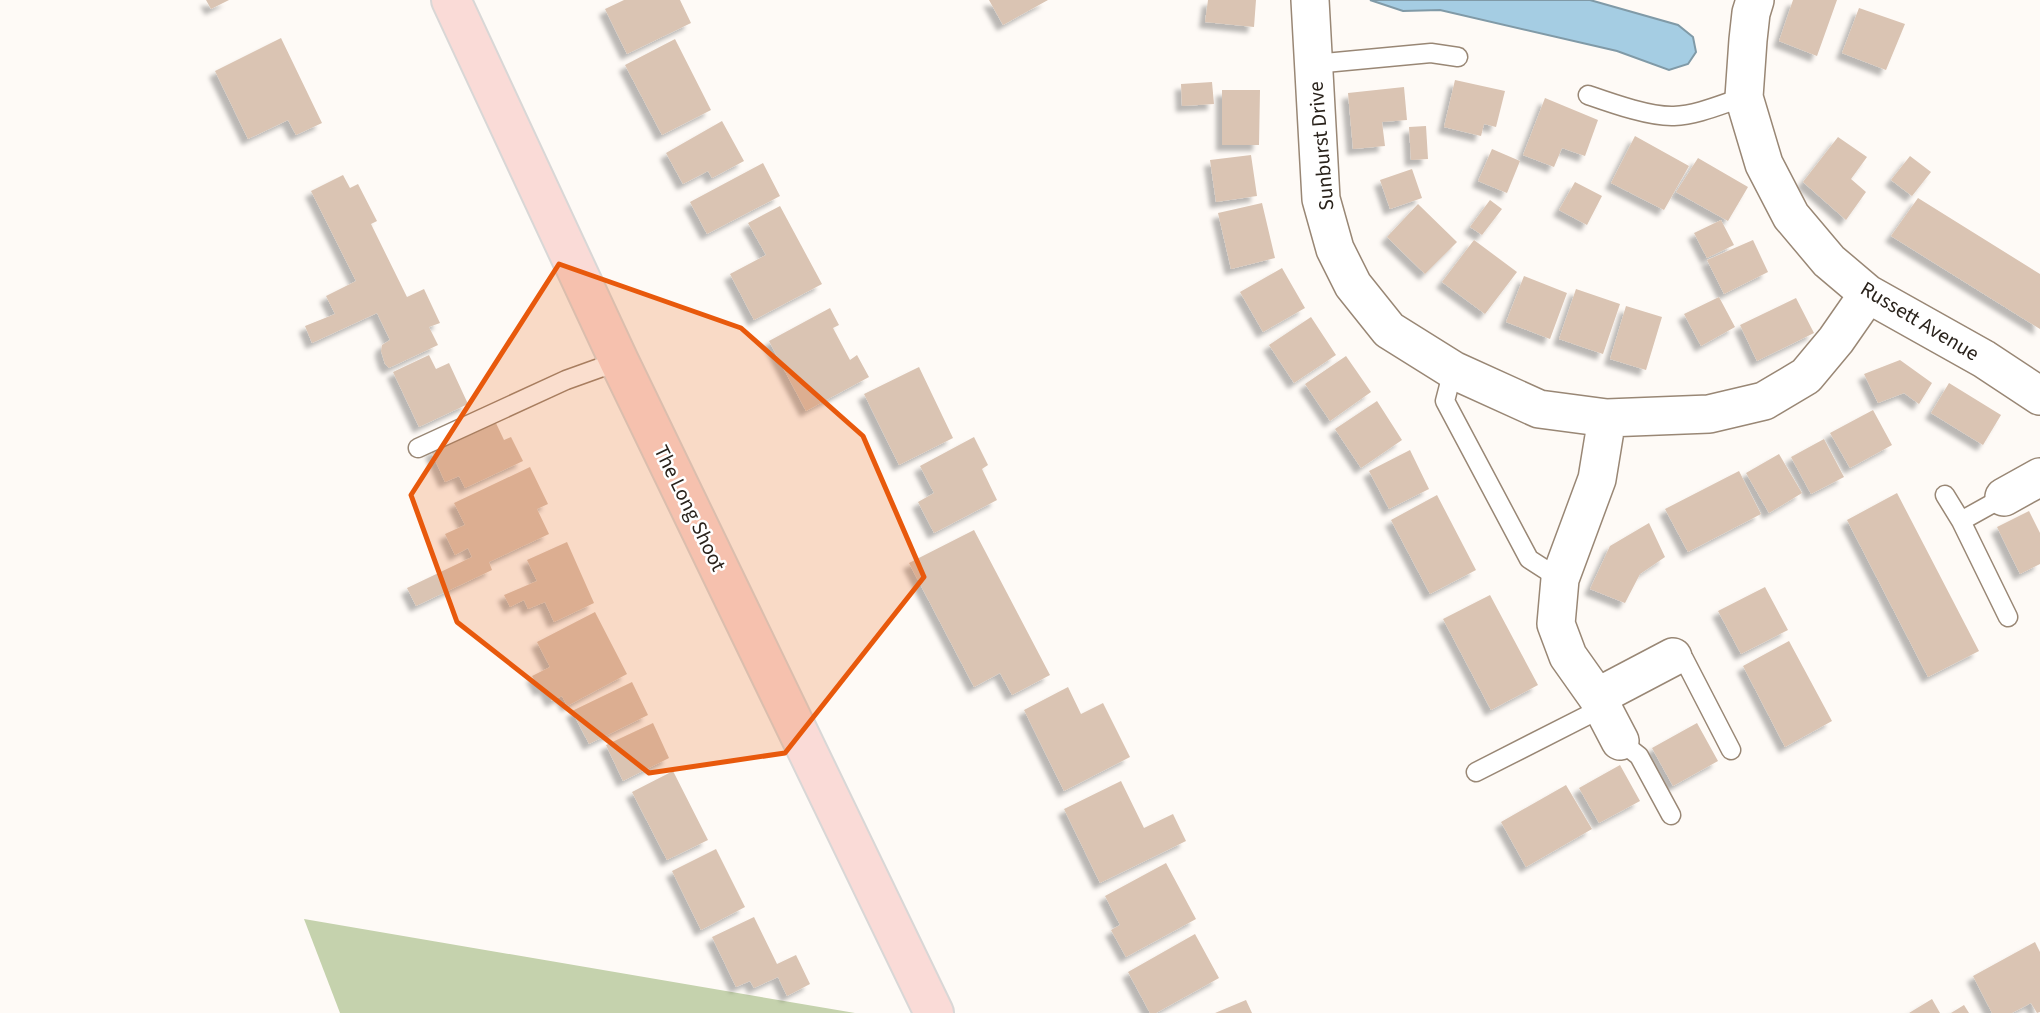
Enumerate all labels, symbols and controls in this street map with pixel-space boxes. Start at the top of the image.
street label: Sunburst Drive [1300,80,1342,212]
street label: Russett Avenue [1855,274,1985,368]
street label: The Long Shoot [646,440,734,576]

